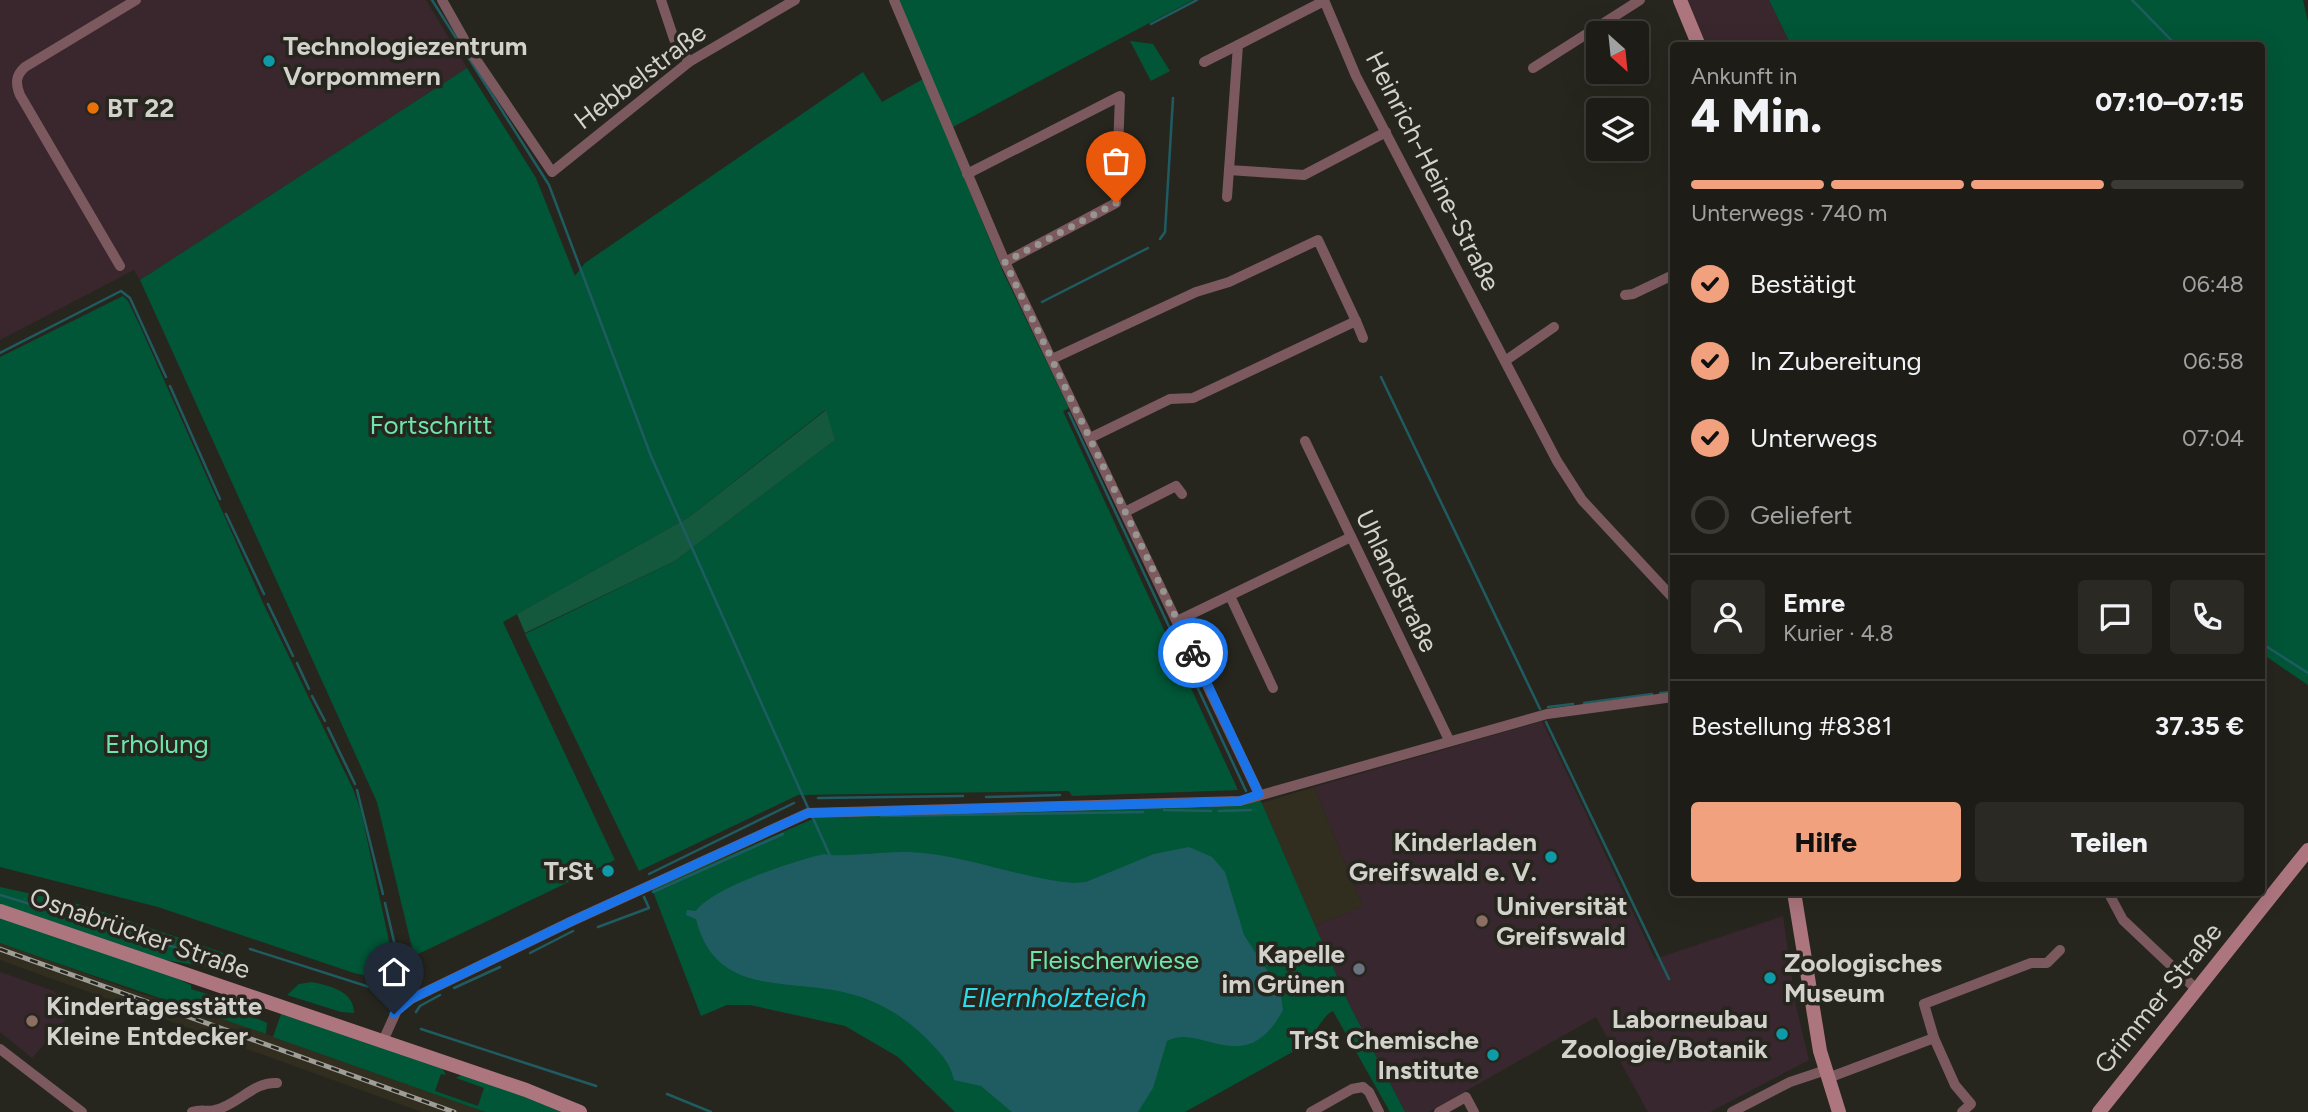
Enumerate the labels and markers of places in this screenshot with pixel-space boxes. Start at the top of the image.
place label: Technologiezentrum Vorpommern [283,30,527,92]
marker: Technologiezentrum Vorpommern [261,53,277,69]
place label: BT 22 [107,92,174,124]
marker: BT 22 [85,100,101,116]
pin [1086,131,1146,203]
place label: Kinderladen Greifswald e. V. [1349,826,1537,888]
marker: Kinderladen Greifswald e. V. [1543,849,1559,865]
place label: TrSt [544,855,594,887]
marker: TrSt [600,863,616,879]
place label: Universität Greifswald [1496,890,1628,952]
marker: Universität Greifswald [1474,913,1490,929]
place label: Kapelle im Grünen [1221,938,1345,1000]
pin [364,942,424,1014]
place label: Zoologisches Museum [1784,947,1942,1009]
marker: Kapelle im Grünen [1351,961,1367,977]
marker: Zoologisches Museum [1762,970,1778,986]
place label: Kindertagesstätte Kleine Entdecker [46,990,262,1052]
place label: Laborneubau Zoologie/Botanik [1561,1003,1768,1065]
marker: Kindertagesstätte Kleine Entdecker [24,1013,40,1029]
place label: TrSt Chemische Institute [1289,1024,1479,1086]
marker: Laborneubau Zoologie/Botanik [1774,1026,1790,1042]
marker: TrSt Chemische Institute [1485,1047,1501,1063]

